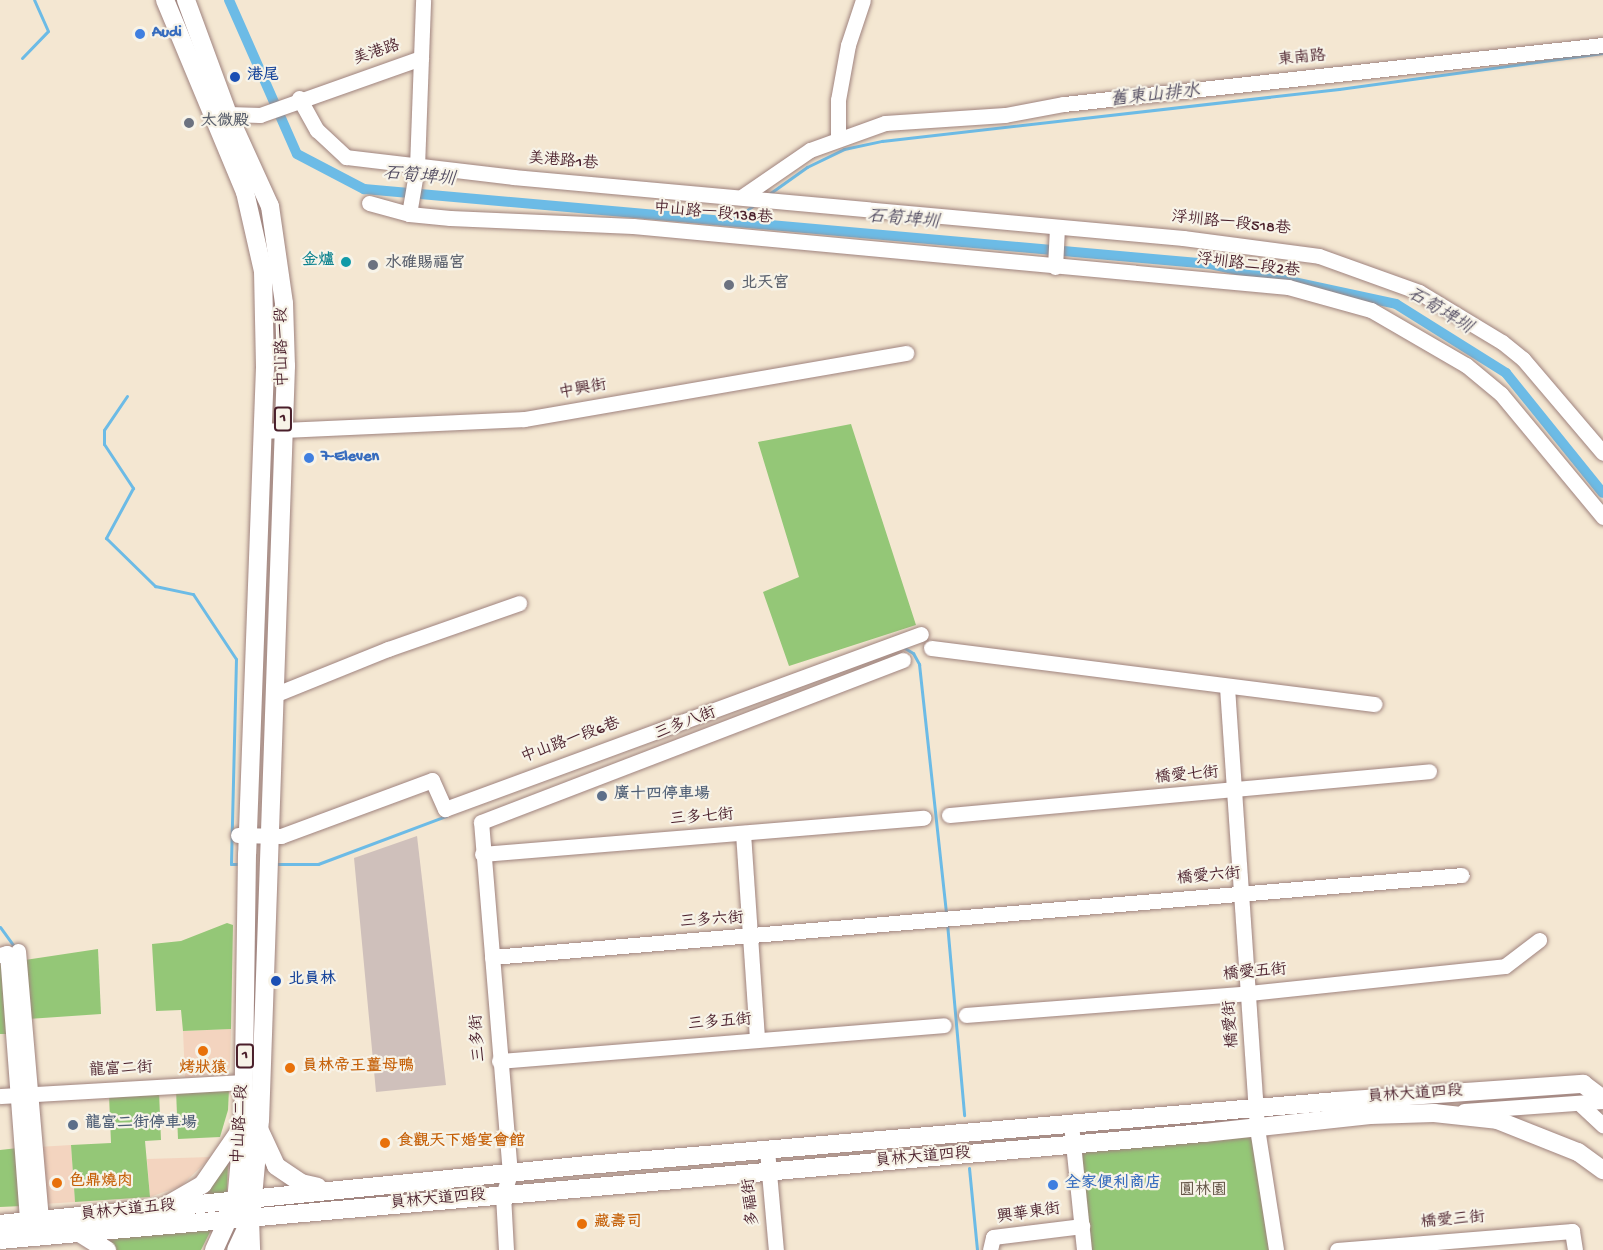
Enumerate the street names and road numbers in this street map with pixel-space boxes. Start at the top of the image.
street label: 美港路 [351,37,403,71]
street label: 東南路 [1277,48,1327,72]
street label: 美港路1巷 [527,150,599,176]
street label: 中山路一段138巷 [653,200,773,230]
street label: 浮圳路一段518巷 [1171,209,1291,241]
street label: 浮圳路二段2巷 [1195,251,1301,283]
street label: 中山路一段 [274,307,294,387]
street label: 中興街 [558,377,608,405]
road number: 1 [272,407,294,431]
street label: 三多八街 [653,705,719,745]
street label: 中山路一段6巷 [519,715,623,769]
street label: 橋愛七街 [1154,765,1220,789]
street label: 三多七街 [669,807,735,831]
street label: 橋愛六街 [1176,866,1242,890]
street label: 三多六街 [679,910,745,934]
street label: 橋愛五街 [1222,962,1288,986]
street label: 橋愛街 [1222,999,1244,1049]
street label: 三多五街 [687,1012,753,1036]
street label: 三多街 [469,1013,491,1063]
road number: 1 [234,1044,256,1068]
street label: 龍富二街 [89,1060,153,1082]
street label: 員林大道四段 [1366,1083,1464,1109]
street label: 中山路二段 [230,1084,254,1164]
street label: 員林大道四段 [874,1145,972,1173]
street label: 多福街 [741,1177,765,1227]
street label: 員林大道四段 [389,1187,487,1215]
street label: 員林大道五段 [79,1197,177,1227]
street label: 興華東街 [996,1201,1062,1229]
street label: 橋愛三街 [1420,1210,1486,1234]

